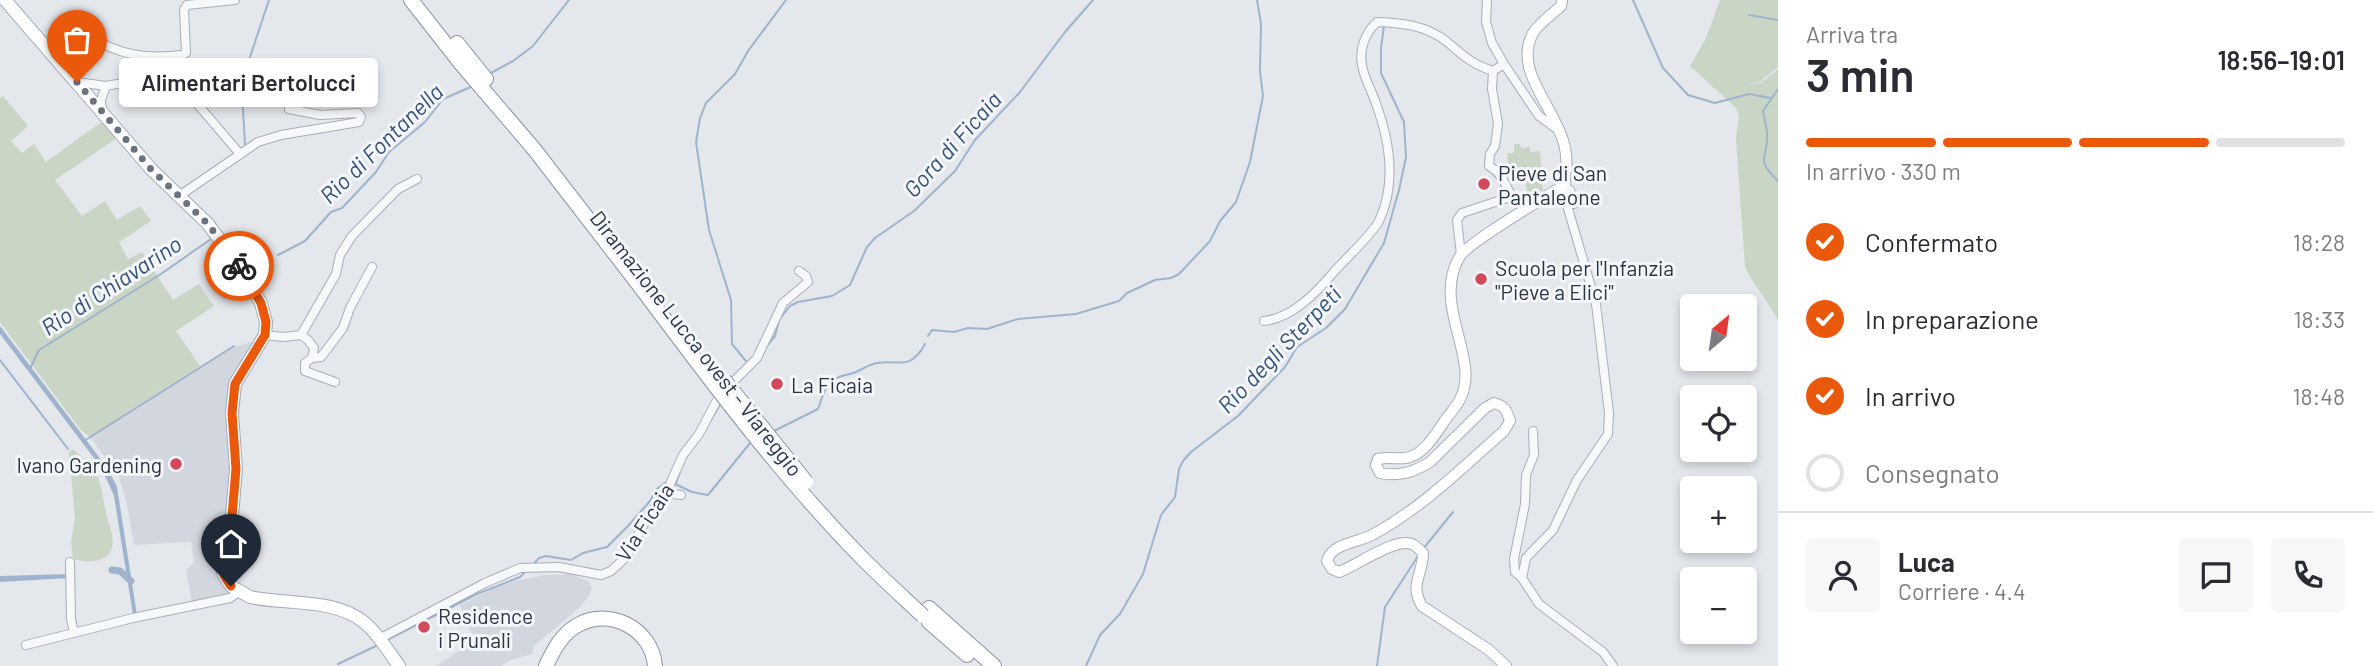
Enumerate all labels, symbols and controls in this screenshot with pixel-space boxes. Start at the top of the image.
pin [47,10,107,82]
text: Arriva tra [1806,20,1898,48]
icon: bag [58,21,96,59]
text: 18:56–19:01 [2217,44,2345,75]
text: 3 min [1806,46,1915,101]
callout: Alimentari Bertolucci [119,57,378,106]
text: Alimentari Bertolucci [141,68,356,96]
water label: Rio di Fontanella [314,77,448,209]
water label: Gora di Ficaia [897,85,1007,203]
text: In arrivo · 330 m [1806,157,1961,185]
place label: Pieve di San Pantaleone [1498,160,1607,209]
marker: Pieve di San Pantaleone [1476,176,1492,192]
street label: Diramazione Lucca ovest - Viareggio [586,205,808,481]
icon: check [1806,223,1844,261]
text: Confermato [1865,226,1998,257]
text: 18:28 [2293,228,2345,256]
water label: Rio di Chiavarino [35,229,187,341]
courier [204,231,274,301]
icon: bike [220,247,258,285]
place label: Scuola per l'Infanzia "Pieve a Elici" [1495,255,1674,304]
marker: Scuola per l'Infanzia "Pieve a Elici" [1473,271,1489,287]
water label: Rio degli Sterpeti [1211,279,1347,418]
north arrow [1680,294,1757,371]
map controls [1680,294,1757,644]
icon: check [1806,300,1844,338]
text: In preparazione [1865,303,2039,334]
text: 18:33 [2293,305,2345,333]
place label: La Ficaia [791,372,873,397]
marker: La Ficaia [769,376,785,392]
icon: check [1806,377,1844,415]
text: In arrivo [1865,380,1956,411]
text: 18:48 [2293,382,2345,410]
button: locate [1680,385,1757,462]
place label: Ivano Gardening [16,452,162,477]
marker: Ivano Gardening [168,456,184,472]
text: Consegnato [1865,457,2000,488]
button: + [1680,476,1757,553]
street label: Via Ficaia [610,478,678,566]
pin [201,514,261,586]
icon: home [212,525,250,563]
button: person [1806,538,1880,612]
button: chat [2179,538,2253,612]
button: phone [2271,538,2345,612]
text: Luca [1898,546,1955,577]
button: − [1680,567,1757,644]
text: Corriere · 4.4 [1898,577,2026,605]
place label: Residence i Prunali [438,603,533,652]
marker: Residence i Prunali [416,619,432,635]

